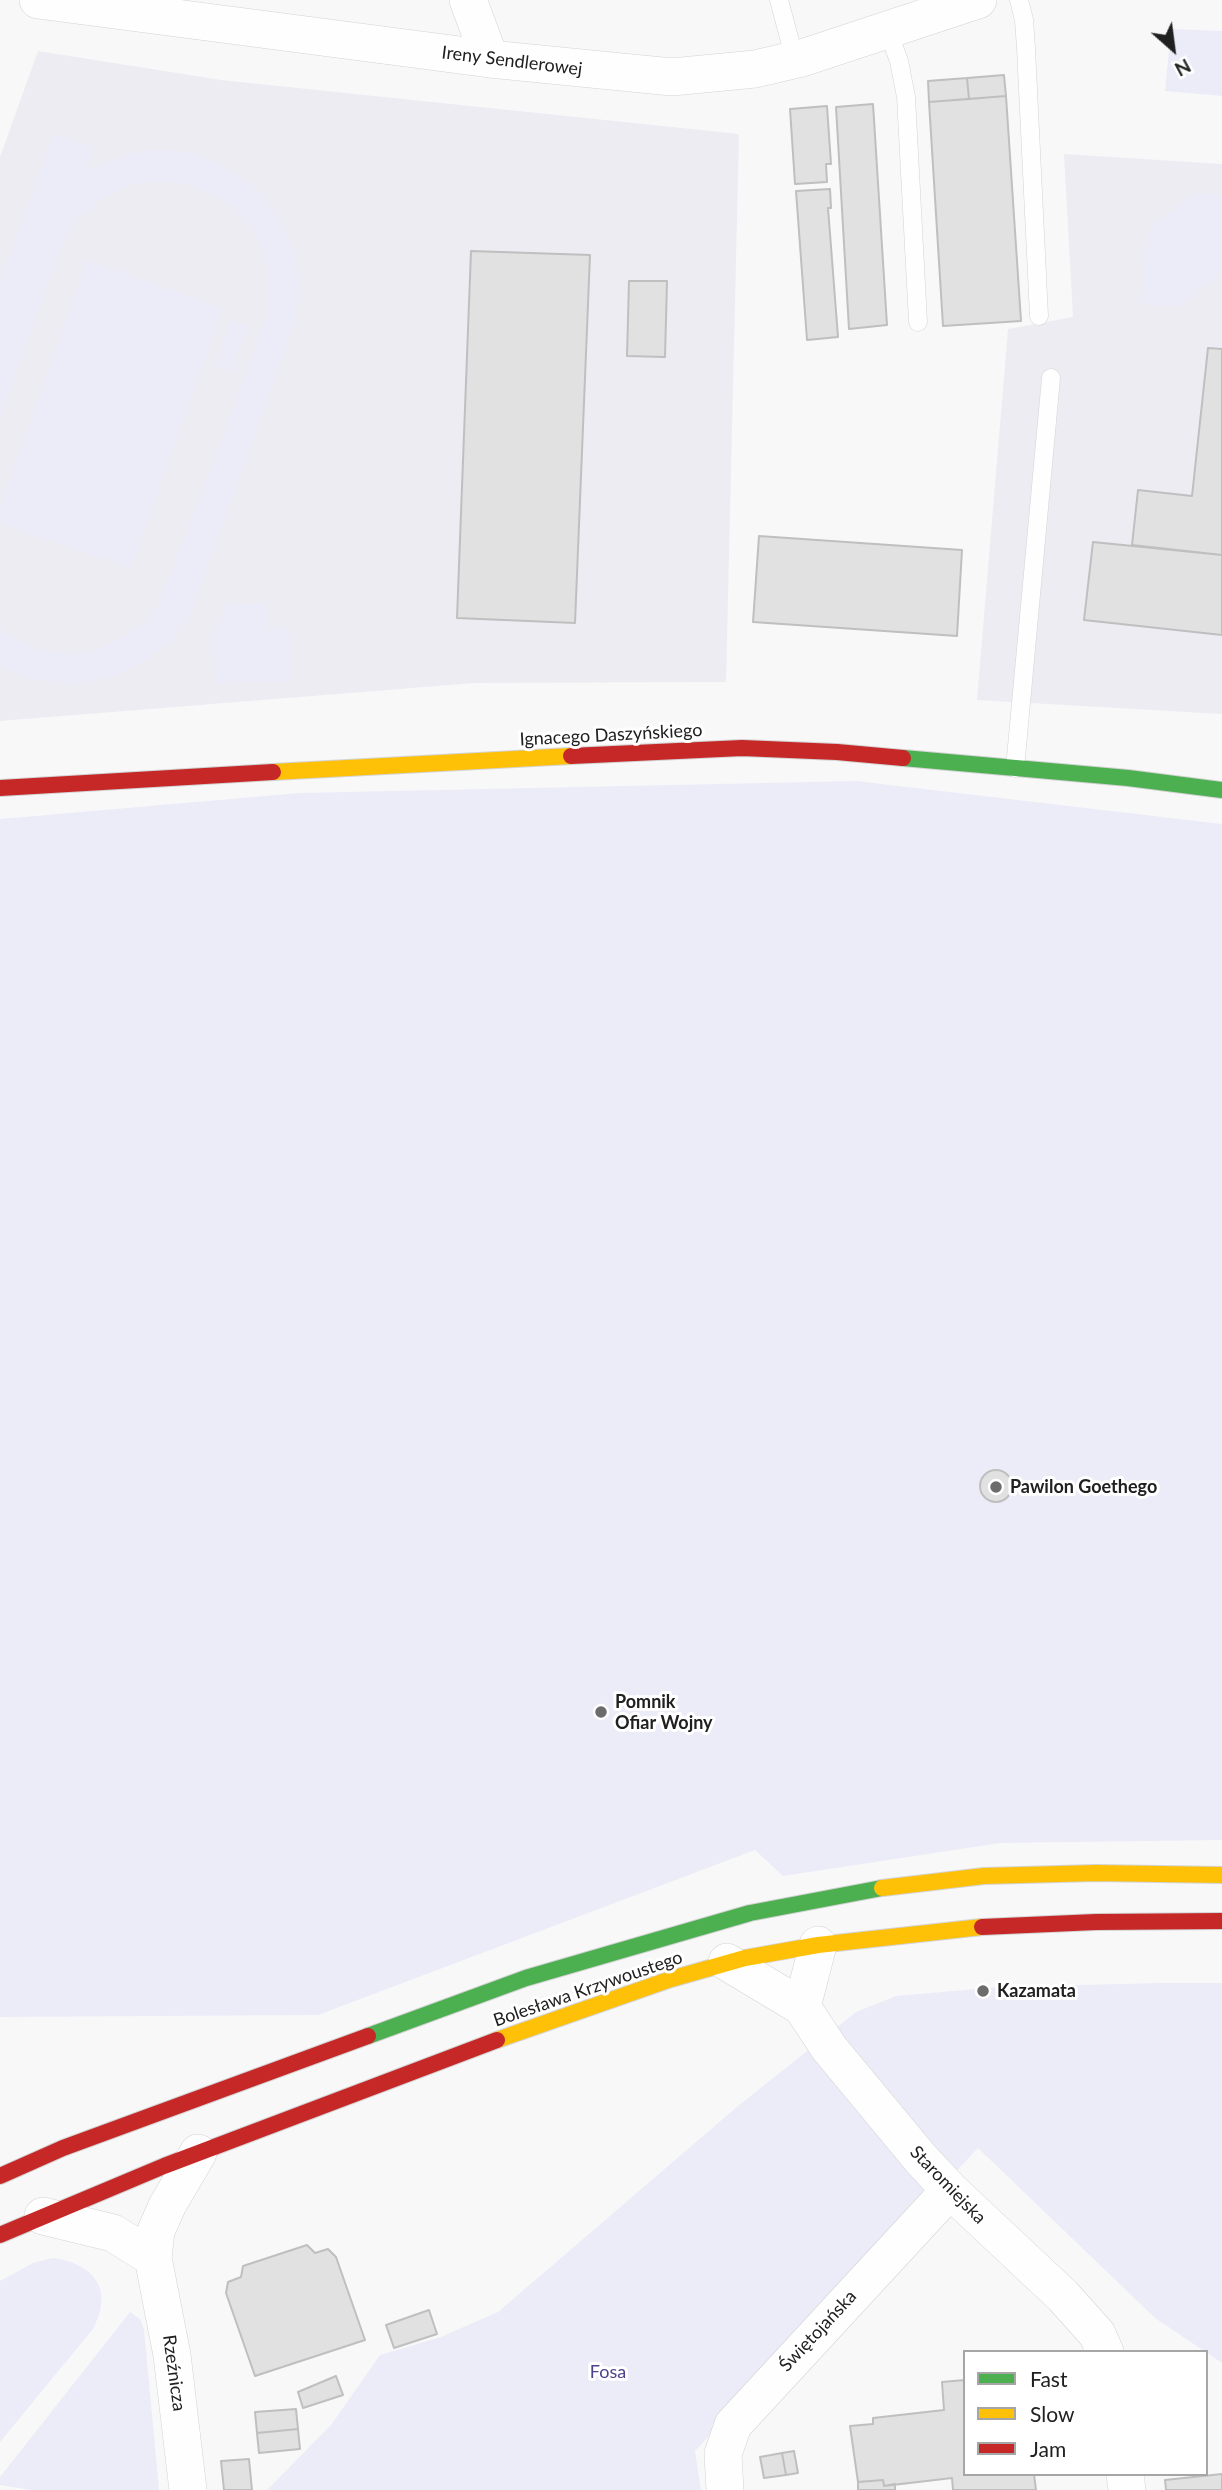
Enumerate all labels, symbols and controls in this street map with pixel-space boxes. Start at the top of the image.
north arrow [1138,14,1208,84]
street label: Ireny Sendlerowej [440,42,584,80]
text: N [1171,54,1195,82]
street label: Ignacego Daszyńskiego [519,719,703,751]
place label: Pawilon Goethego [1010,1476,1157,1498]
marker: Pawilon Goethego [988,1479,1004,1495]
place label: Pomnik Ofiar Wojny [615,1691,713,1734]
marker: Pomnik Ofiar Wojny [593,1704,609,1720]
street label: Bolesława Krzywoustego [491,1946,685,2032]
place label: Kazamata [997,1980,1076,2002]
marker: Kazamata [975,1983,991,1999]
street label: Staromiejska [906,2142,990,2228]
street label: Świętojańska [775,2286,861,2376]
street label: Rzeźnicza [158,2333,190,2413]
legend [963,2350,1208,2476]
park label: Fosa [590,2361,626,2383]
text: Fast [1030,2366,1067,2391]
text: Slow [1030,2401,1074,2426]
text: Jam [1030,2436,1066,2461]

